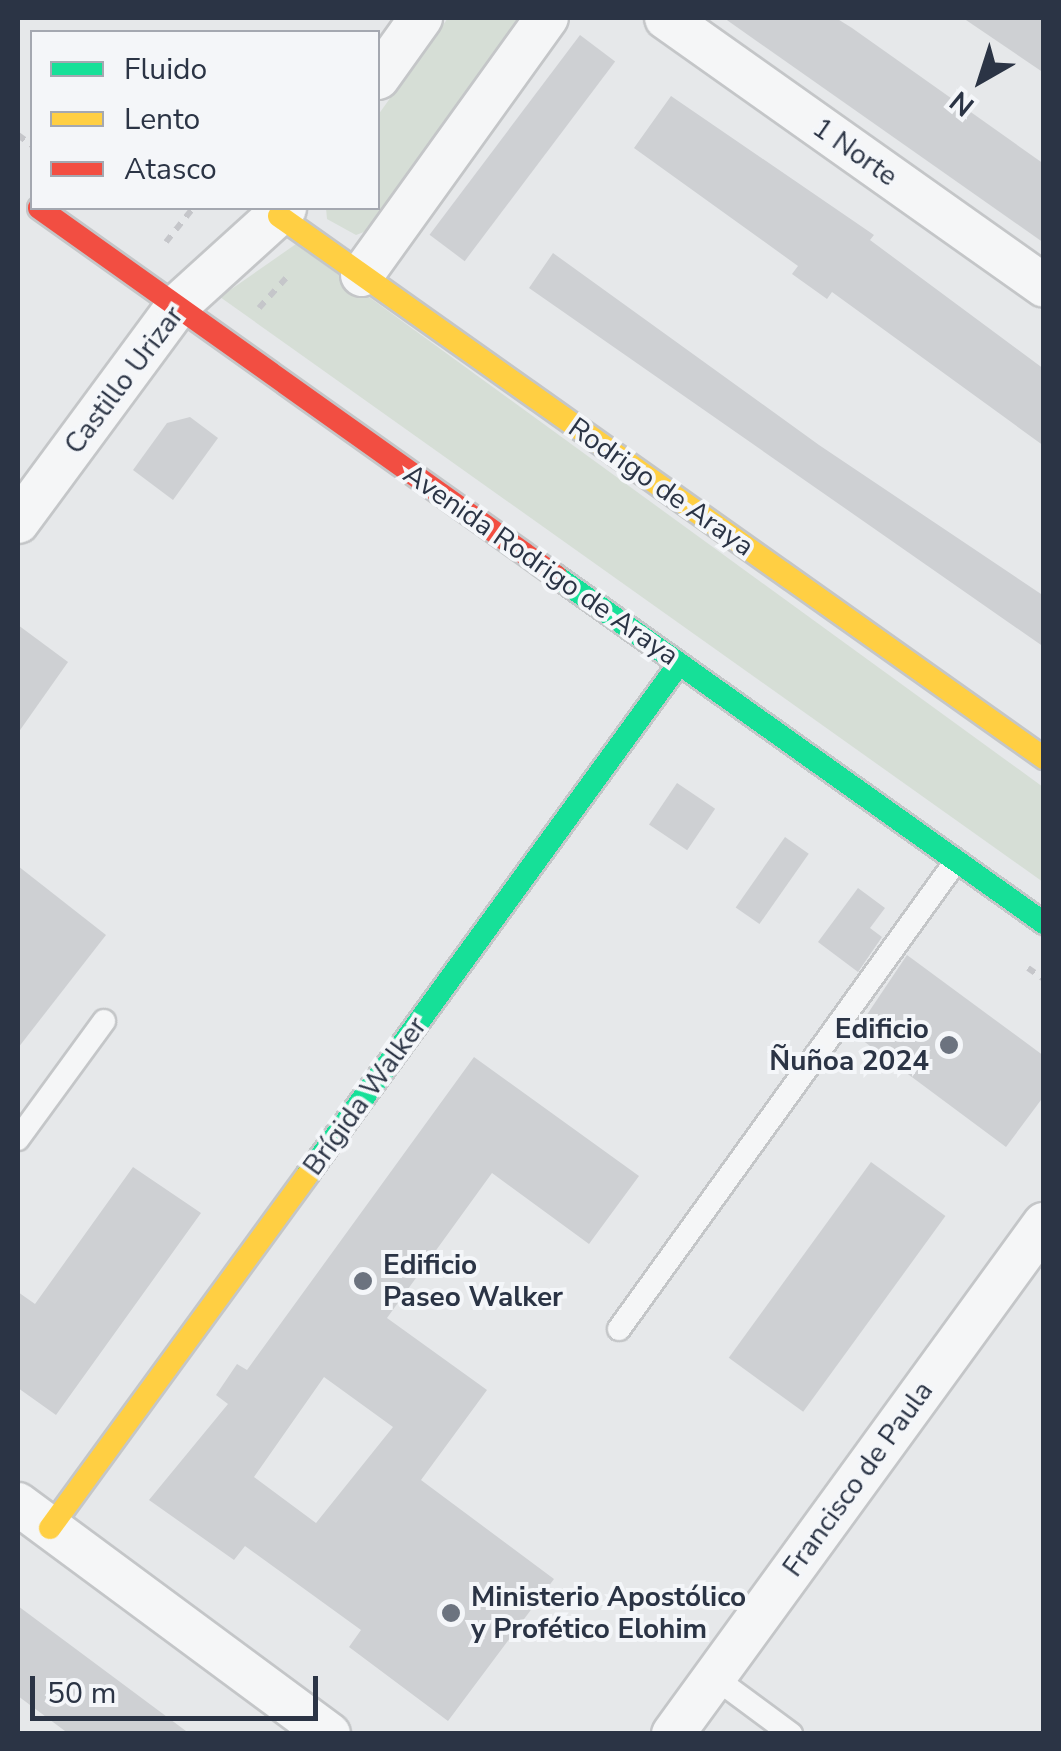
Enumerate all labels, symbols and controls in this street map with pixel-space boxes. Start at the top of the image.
legend [30,30,380,210]
north arrow [931,30,1031,130]
text: Fluido [124,49,207,90]
text: N [942,82,982,125]
text: Lento [124,99,200,140]
street label: 1 Norte [806,111,904,193]
text: Atasco [124,149,217,190]
street label: Castillo Urizar [57,299,191,461]
street label: Rodrigo de Araya [562,411,760,563]
street label: Avenida Rodrigo de Araya [397,457,685,673]
street label: Brígida Walker [296,1010,434,1182]
place label: Edificio Ñuñoa 2024 [769,1012,929,1078]
marker: Edificio Ñuñoa 2024 [938,1034,960,1056]
place label: Edificio Paseo Walker [383,1248,563,1314]
marker: Edificio Paseo Walker [352,1270,374,1292]
street label: Francisco de Paula [776,1375,940,1583]
place label: Ministerio Apostólico y Profético Elohim [471,1580,746,1646]
marker: Ministerio Apostólico y Profético Elohim [440,1602,462,1624]
scale bar [35,1656,322,1718]
text: 50 m [47,1673,116,1714]

